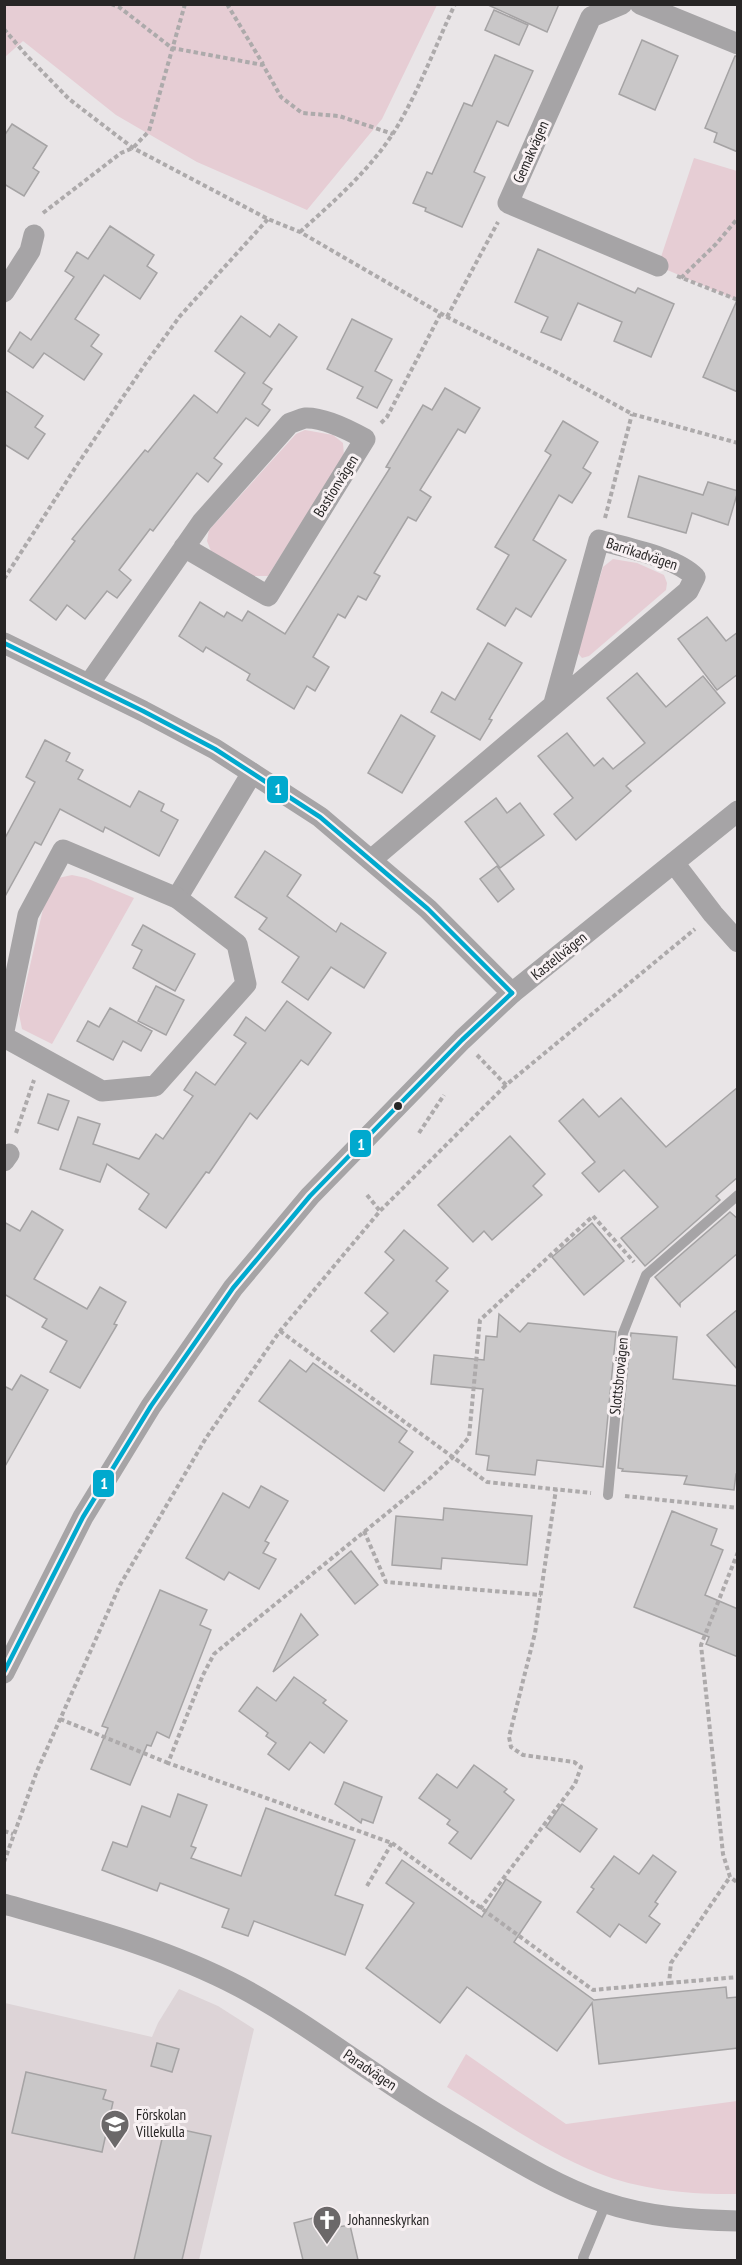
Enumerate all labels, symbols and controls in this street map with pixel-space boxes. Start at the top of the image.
street label: Gemakvägen [508,118,553,186]
street label: Bastionvägen [309,451,362,520]
street label: Barrikadvägen [604,533,680,574]
line badge: 1 [266,775,289,804]
text: 1 [274,779,282,799]
street label: Kastellvägen [527,927,590,984]
unlabelled marker [392,1100,404,1112]
line badge: 1 [349,1129,372,1158]
text: 1 [357,1134,365,1154]
street label: Slottsbrovägen [605,1336,632,1416]
line badge: 1 [92,1469,115,1498]
text: 1 [100,1473,108,1493]
street label: Paradvägen [340,2045,400,2094]
place label: Förskolan Villekulla [135,2105,186,2141]
school or university icon: Förskolan Villekulla [99,2108,131,2150]
church icon: Johanneskyrkan [311,2204,343,2246]
place label: Johanneskyrkan [347,2210,429,2229]

